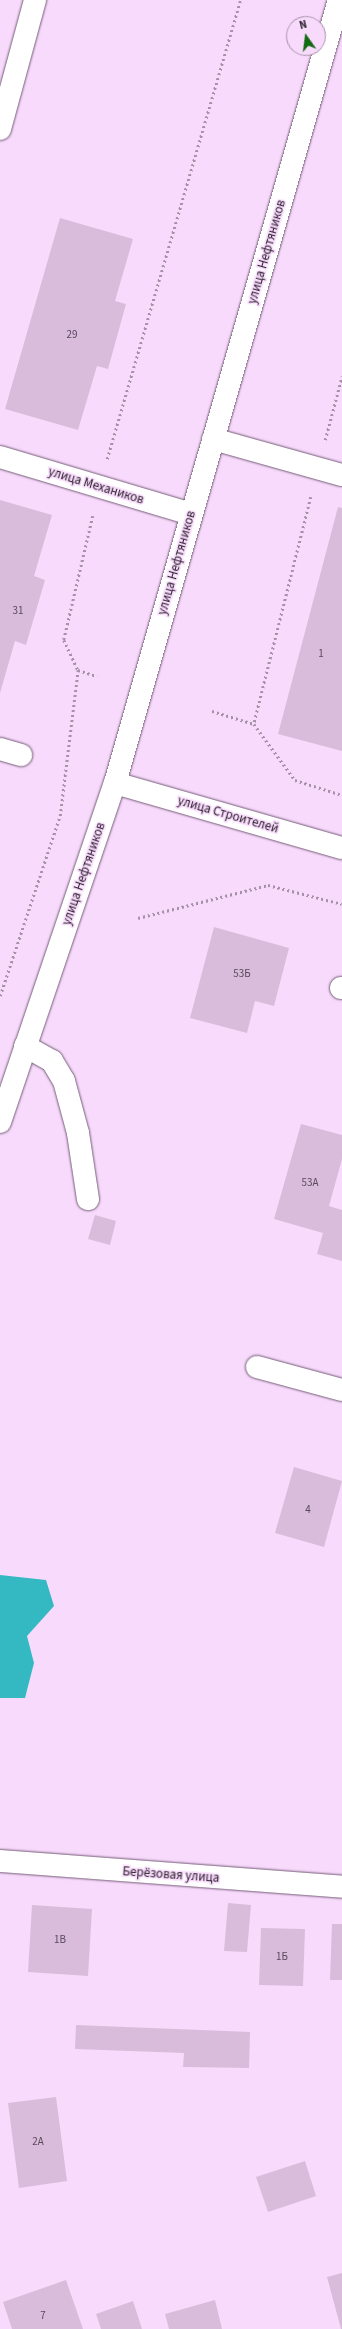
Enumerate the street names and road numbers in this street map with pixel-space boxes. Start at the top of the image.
street label: улица Нефтяников [245,198,289,306]
street label: улица Механиков [46,464,146,508]
street label: улица Нефтяников [155,509,199,617]
street label: улица Строителей [176,793,280,837]
street label: улица Нефтяников [59,821,109,927]
street label: Берёзовая улица [122,1864,220,1886]

